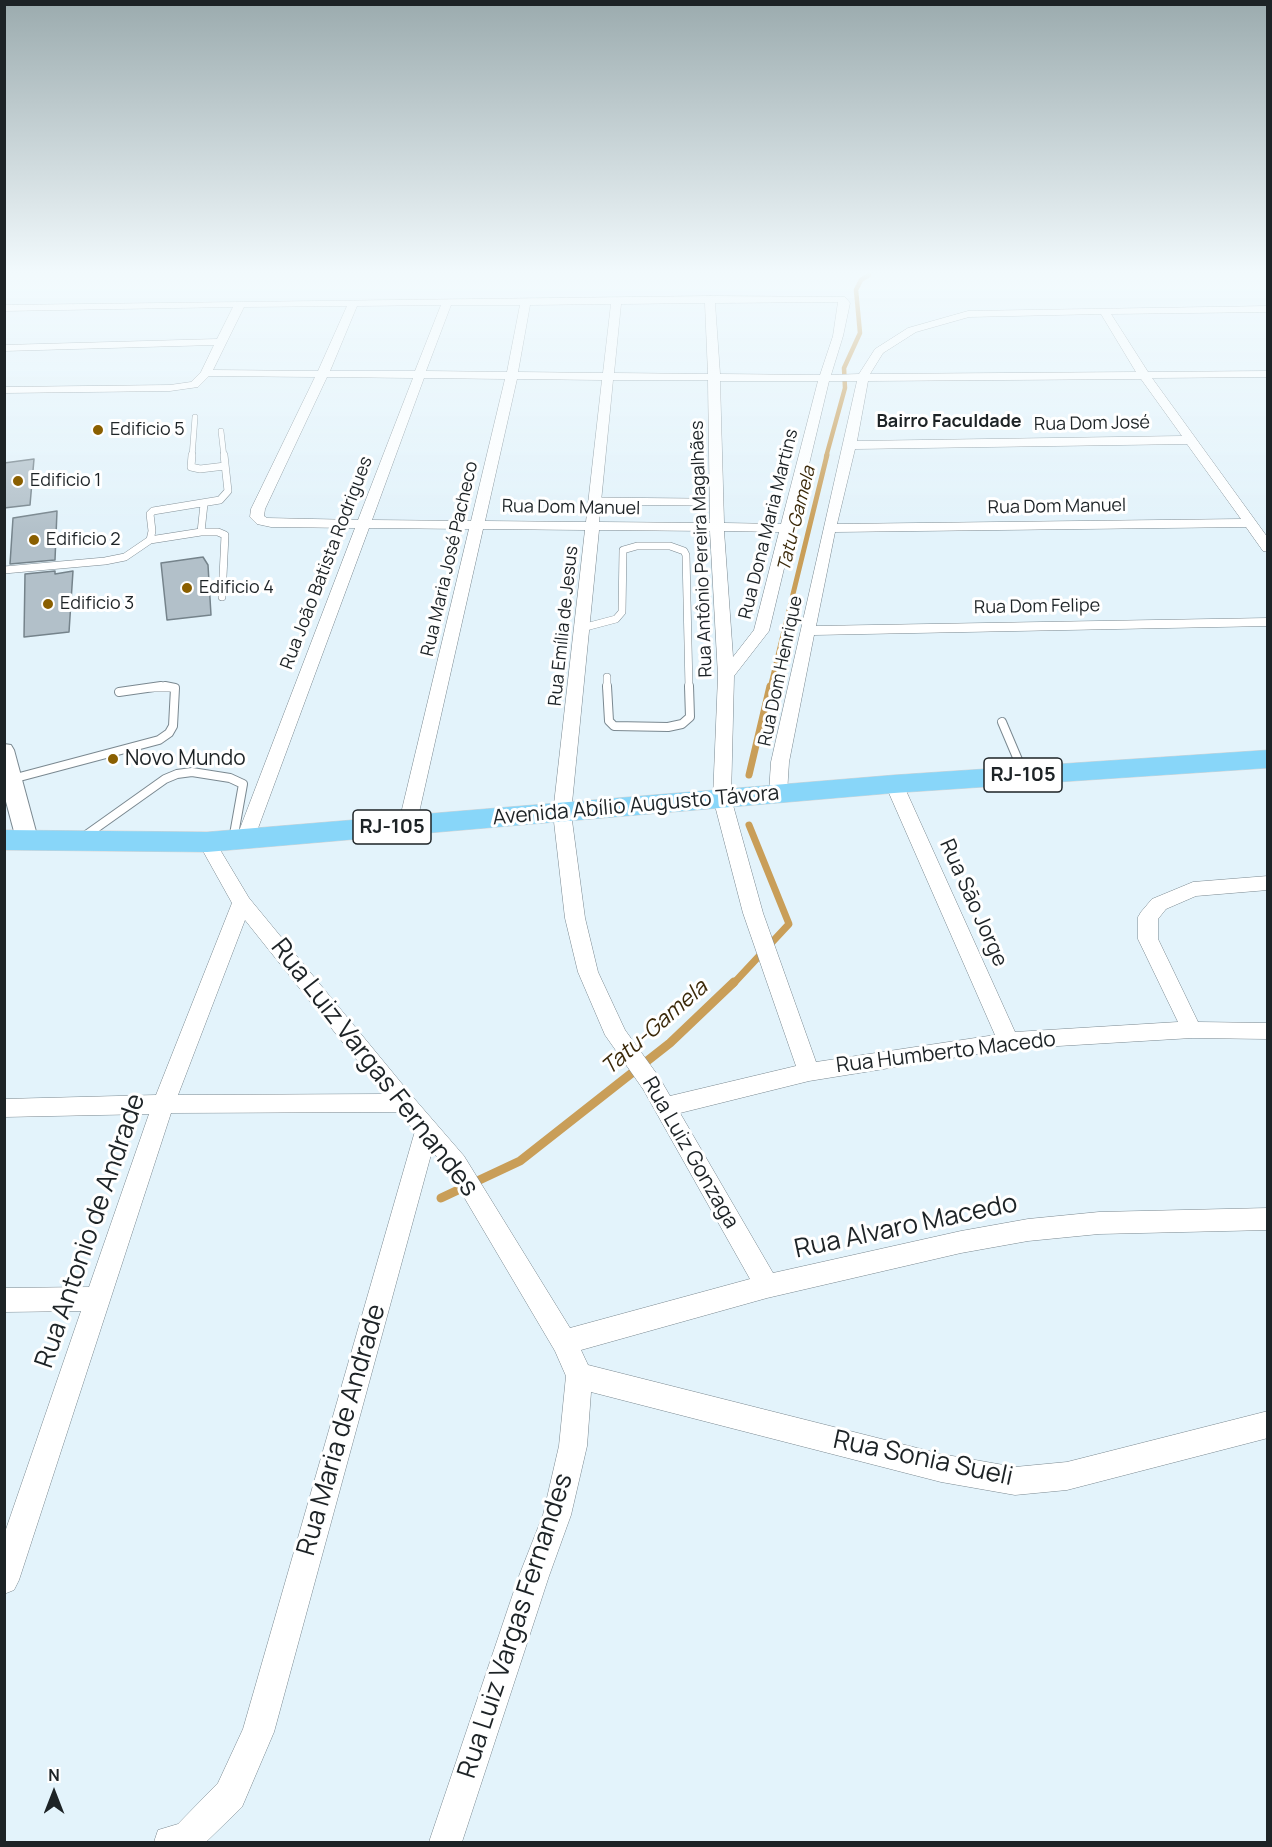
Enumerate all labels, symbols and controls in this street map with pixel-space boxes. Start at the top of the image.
district label: Bairro Faculdade [876,411,1022,433]
street label: Rua Dom José [1034,412,1150,436]
place label: Edificio 5 [110,419,185,441]
street label: Rua Antônio Pereira Magalhães [687,420,717,678]
marker: Edificio 5 [91,423,105,437]
street label: Rua Dona Maria Martins [735,427,803,621]
street label: Rua João Batista Rodrigues [276,454,378,672]
street label: Rua Maria José Pacheco [417,459,483,659]
water label: Tatu-Gamela [774,464,820,574]
place label: Edificio 1 [30,470,101,492]
marker: Edificio 1 [11,474,25,488]
street label: Rua Dom Manuel [988,495,1126,519]
street label: Rua Dom Manuel [502,496,640,520]
place label: Edificio 2 [46,529,120,551]
marker: Edificio 2 [27,533,41,547]
street label: Rua Emília de Jesus [545,545,583,707]
place label: Edificio 4 [199,577,274,599]
marker: Edificio 4 [180,581,194,595]
place label: Edificio 3 [60,593,134,615]
street label: Rua Dom Henrique [755,594,807,748]
street label: Rua Dom Felipe [974,595,1100,619]
marker: Edificio 3 [41,597,55,611]
place label: Novo Mundo [125,746,246,772]
marker: Novo Mundo [106,752,120,766]
road number: RJ-105 [984,758,1062,792]
street label: Avenida Abílio Augusto Távora [492,781,780,831]
road number: RJ-105 [353,810,431,844]
street label: Rua Sāo Jorge [934,835,1012,971]
street label: Rua Luiz Vargas Fernandes [264,933,484,1203]
water label: Tatu-Gamela [597,975,713,1081]
street label: Rua Humberto Macedo [835,1027,1057,1079]
street label: Rua Luiz Gonzaga [636,1073,744,1233]
street label: Rua Antonio de Andrade [29,1090,153,1372]
street label: Rua Alvaro Macedo [792,1188,1020,1266]
street label: Rua Maria de Andrade [291,1301,393,1559]
street label: Rua Sonia Sueli [830,1425,1016,1493]
street label: Rua Luiz Vargas Fernandes [452,1470,580,1782]
north arrow [24,1763,84,1823]
text: N [48,1764,60,1786]

